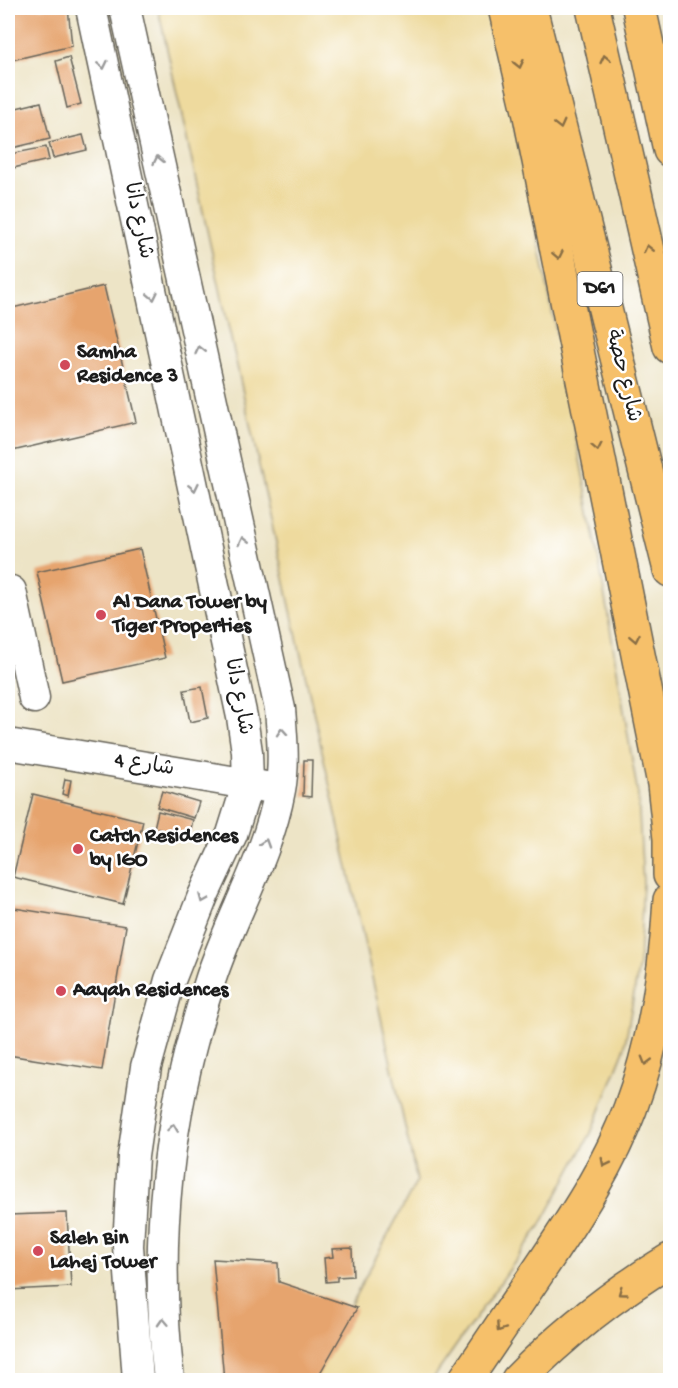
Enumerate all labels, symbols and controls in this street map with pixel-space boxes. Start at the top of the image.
one-way arrow [599,54,612,64]
one-way arrow [96,59,109,69]
one-way arrow [511,59,524,69]
one-way arrow [552,120,565,130]
one-way arrow [153,155,166,165]
street label: شارع دانا [117,180,157,262]
one-way arrow [643,245,656,255]
one-way arrow [551,250,564,260]
road number: D61 [578,272,622,306]
one-way arrow [146,291,159,301]
street label: شارع حصة [598,327,646,425]
place label: Samha Residence 3 [76,341,178,390]
one-way arrow [194,346,207,356]
marker: Samha Residence 3 [58,358,72,372]
one-way arrow [589,441,602,451]
one-way arrow [186,482,199,492]
one-way arrow [237,536,250,546]
place label: Al Dana Tower by Tiger Properties [111,591,268,640]
marker: Al Dana Tower by Tiger Properties [94,608,108,622]
one-way arrow [628,632,641,642]
street label: شارع دانا [217,657,257,737]
one-way arrow [275,727,288,736]
street label: شارع 4 [112,749,176,783]
place label: Catch Residences by IGO [89,825,239,874]
one-way arrow [257,838,270,849]
marker: Catch Residences by IGO [71,842,85,856]
one-way arrow [198,893,210,904]
place label: Aayah Residences [72,979,230,1004]
marker: Aayah Residences [54,984,68,998]
one-way arrow [641,1055,653,1066]
one-way arrow [167,1123,179,1133]
one-way arrow [601,1157,613,1168]
place label: Saleh Bin Lahej Tower [50,1227,159,1276]
marker: Saleh Bin Lahej Tower [31,1244,45,1258]
one-way arrow [618,1285,629,1296]
one-way arrow [157,1318,170,1327]
one-way arrow [497,1321,508,1332]

